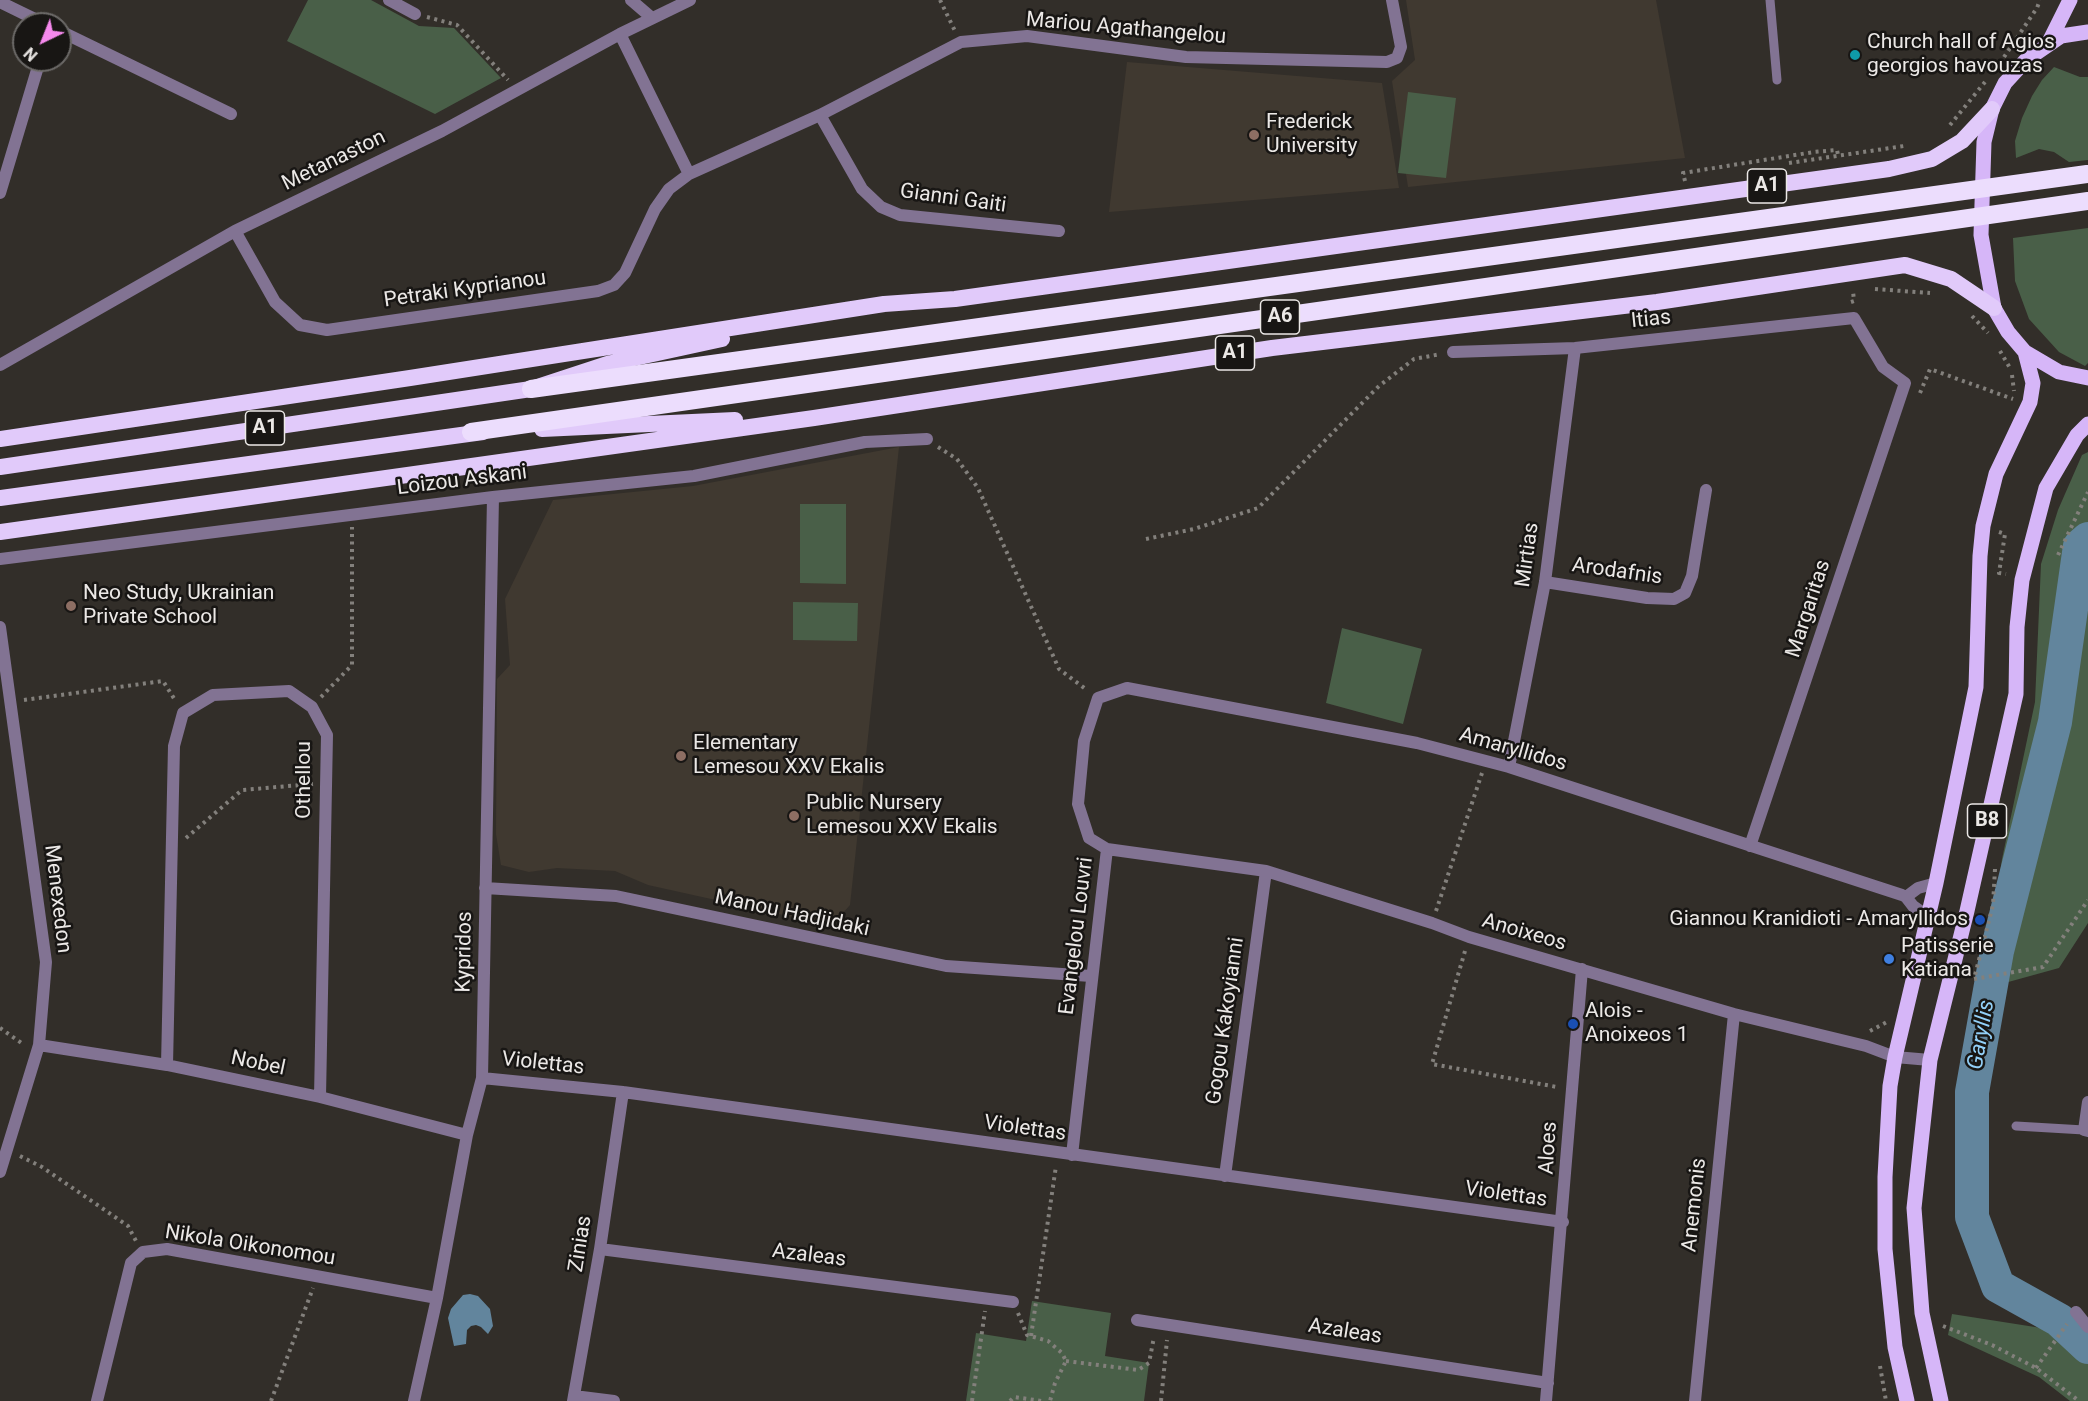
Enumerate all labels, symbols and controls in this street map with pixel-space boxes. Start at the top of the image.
street label: Mariou Agathangelou [1025,8,1227,50]
north arrow [12,12,72,72]
place label: Church hall of Agios georgios havouzas [1867,30,2055,80]
text: N [20,43,41,65]
marker: Church hall of Agios georgios havouzas [1848,48,1862,62]
place label: Frederick University [1266,110,1357,160]
street label: Metanaston [278,125,390,197]
marker: Frederick University [1247,128,1261,142]
road number: A1 [1748,169,1786,203]
street label: Gianni Gaiti [898,179,1008,219]
street label: Petraki Kyprianou [382,266,548,314]
road number: A6 [1260,300,1300,334]
street label: Itias [1630,305,1672,335]
road number: A1 [1216,336,1254,370]
road number: A1 [246,411,284,445]
street label: Loizou Askani [396,461,528,501]
street label: Mirtias [1511,521,1545,589]
street label: Arodafnis [1570,553,1664,591]
street label: Margaritas [1781,557,1837,661]
place label: Neo Study, Ukrainian Private School [83,581,274,631]
marker: Neo Study, Ukrainian Private School [64,599,78,613]
street label: Amaryllidos [1456,723,1570,777]
place label: Elementary Lemesou XXV Ekalis [693,731,885,781]
street label: Othellou [292,741,318,819]
marker: Elementary Lemesou XXV Ekalis [674,749,688,763]
place label: Public Nursery Lemesou XXV Ekalis [806,791,998,841]
road number: B8 [1968,804,2006,838]
marker: Public Nursery Lemesou XXV Ekalis [787,809,801,823]
street label: Menexedon [38,843,76,955]
street label: Evangelou Louvri [1055,856,1099,1016]
street label: Manou Hadjidaki [712,885,872,943]
place label: Giannou Kranidioti - Amaryllidos [1669,907,1968,933]
street label: Anoixeos [1479,909,1569,957]
street label: Kypridos [452,911,478,993]
marker: Giannou Kranidioti - Amaryllidos [1973,913,1987,927]
place label: Patisserie Katiana [1901,934,1994,984]
street label: Gogou Kakoyianni [1202,936,1250,1106]
marker: Patisserie Katiana [1882,952,1896,966]
water label: Garyllis [1963,998,2001,1072]
place label: Alois - Anoixeos 1 [1585,999,1689,1049]
marker: Alois - Anoixeos 1 [1566,1017,1580,1031]
street label: Nobel [228,1046,288,1082]
street label: Violettas [501,1047,585,1081]
street label: Violettas [982,1111,1068,1147]
street label: Aloes [1535,1121,1563,1175]
street label: Anemonis [1678,1157,1712,1253]
street label: Violettas [1463,1177,1549,1213]
street label: Zinias [564,1214,598,1274]
street label: Nikola Oikonomou [163,1220,337,1272]
street label: Azaleas [771,1239,847,1273]
street label: Azaleas [1306,1314,1384,1350]

